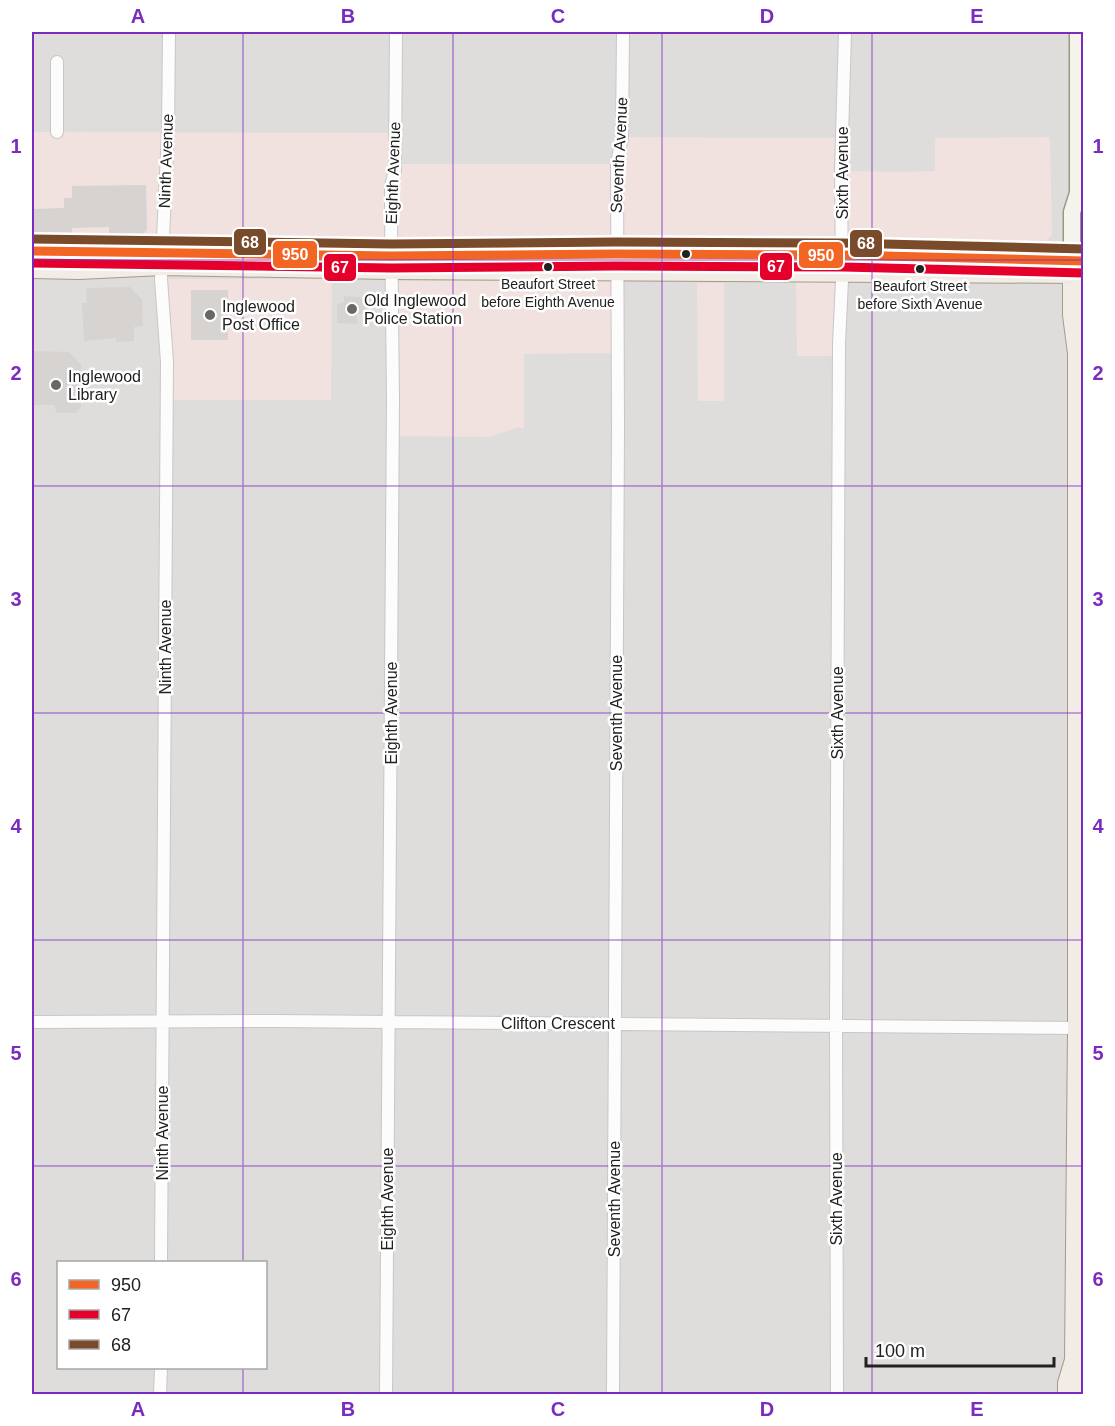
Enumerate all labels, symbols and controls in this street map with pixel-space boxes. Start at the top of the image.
text: A [131,5,145,27]
text: B [341,5,355,27]
text: C [551,5,565,27]
text: D [760,5,774,27]
text: E [970,5,984,27]
street label: Seventh Avenue [607,96,631,213]
street label: Ninth Avenue [156,113,176,209]
street label: Eighth Avenue [383,121,403,225]
street label: Sixth Avenue [834,126,851,220]
text: 1 [10,135,22,157]
text: 1 [1092,135,1104,157]
line badge: 68 [233,228,267,256]
line badge: 68 [849,229,883,258]
text: 68 [241,234,259,251]
text: 68 [857,235,875,252]
line badge: 950 [272,240,318,269]
line badge: 950 [798,241,844,269]
text: 950 [282,246,308,263]
text: 950 [808,247,834,264]
unlabelled marker [680,248,692,260]
line badge: 67 [759,252,793,281]
line badge: 67 [323,253,357,282]
text: 67 [767,258,785,275]
text: 67 [331,259,349,276]
marker: Beaufort Street before Eighth Avenue [542,261,554,273]
marker: Beaufort Street before Sixth Avenue [914,263,926,275]
place label: Beaufort Street before Eighth Avenue [481,276,615,310]
place label: Beaufort Street before Sixth Avenue [857,278,983,312]
place label: Old Inglewood Police Station [364,292,466,327]
place label: Inglewood Post Office [222,298,300,333]
marker: Old Inglewood Police Station [345,302,359,316]
marker: Inglewood Post Office [203,308,217,322]
text: 2 [10,362,22,384]
text: 2 [1092,362,1104,384]
place label: Inglewood Library [68,368,141,403]
marker: Inglewood Library [49,378,63,392]
text: 3 [10,588,22,610]
text: 3 [1092,588,1104,610]
street label: Ninth Avenue [157,599,174,694]
street label: Seventh Avenue [608,655,625,771]
street label: Eighth Avenue [383,661,400,764]
street label: Sixth Avenue [829,666,846,760]
text: 4 [10,815,22,837]
text: 4 [1092,815,1104,837]
street label: Clifton Crescent [501,1015,615,1032]
text: 5 [10,1042,22,1064]
text: 5 [1092,1042,1104,1064]
street label: Ninth Avenue [154,1085,171,1180]
street label: Seventh Avenue [606,1141,623,1257]
street label: Eighth Avenue [379,1147,396,1250]
street label: Sixth Avenue [828,1152,845,1246]
legend [57,1261,267,1369]
text: 6 [10,1268,22,1290]
text: 6 [1092,1268,1104,1290]
text: 950 [111,1275,141,1295]
text: 67 [111,1305,131,1325]
scale bar [866,1330,1054,1368]
text: 68 [111,1335,131,1355]
text: 100 m [875,1341,925,1361]
text: A [131,1398,145,1420]
text: B [341,1398,355,1420]
text: C [551,1398,565,1420]
text: D [760,1398,774,1420]
text: E [970,1398,984,1420]

